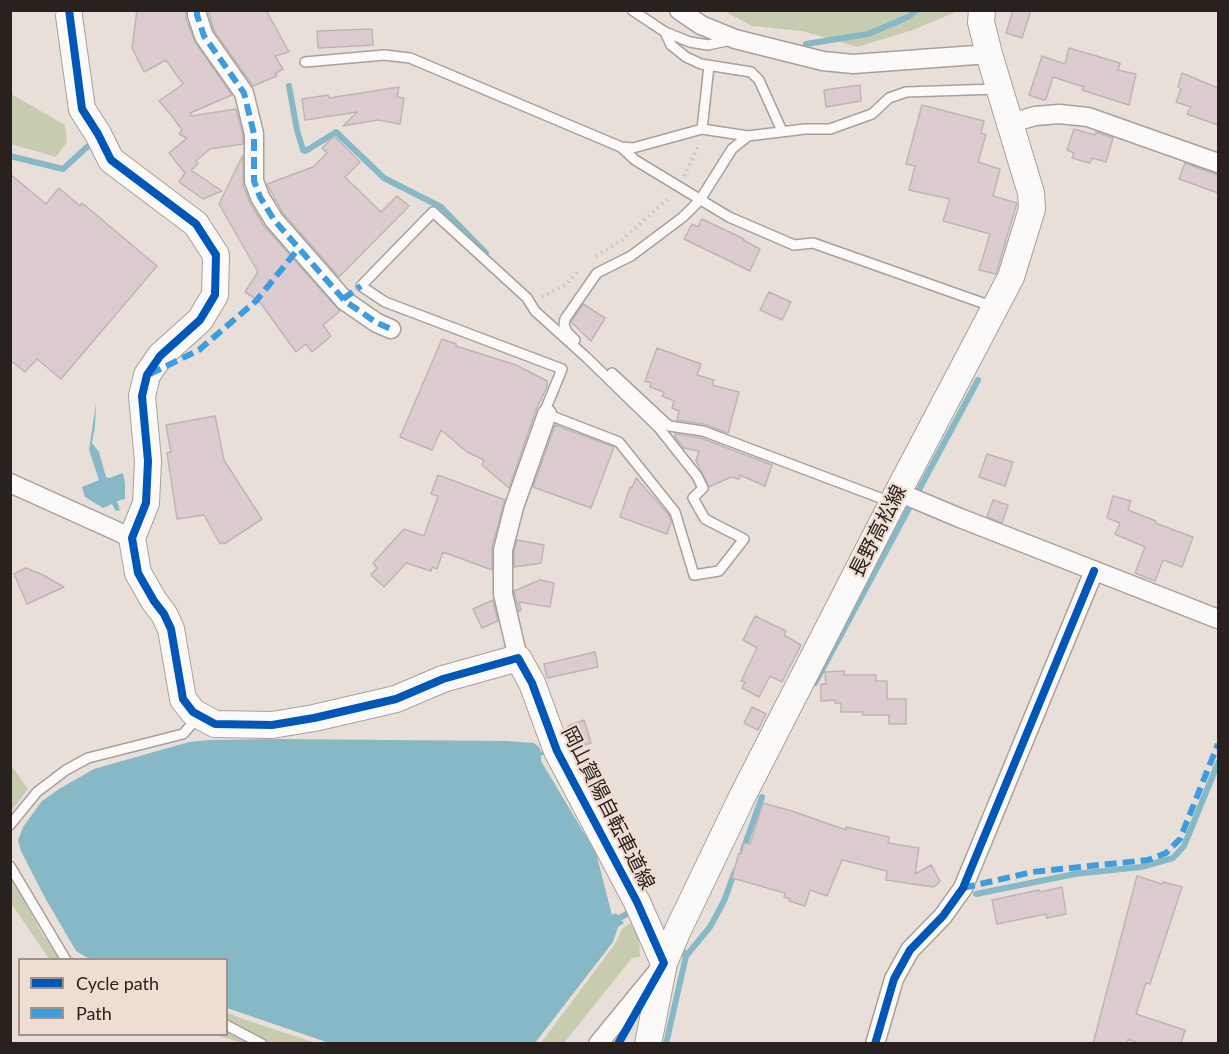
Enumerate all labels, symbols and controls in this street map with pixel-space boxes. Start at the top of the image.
street label: 長野高松線 [845,481,911,581]
street label: 岡山賀陽自転車道線 [556,722,660,894]
legend [18,958,228,1036]
text: Cycle path [76,972,159,994]
text: Path [76,1002,112,1024]

